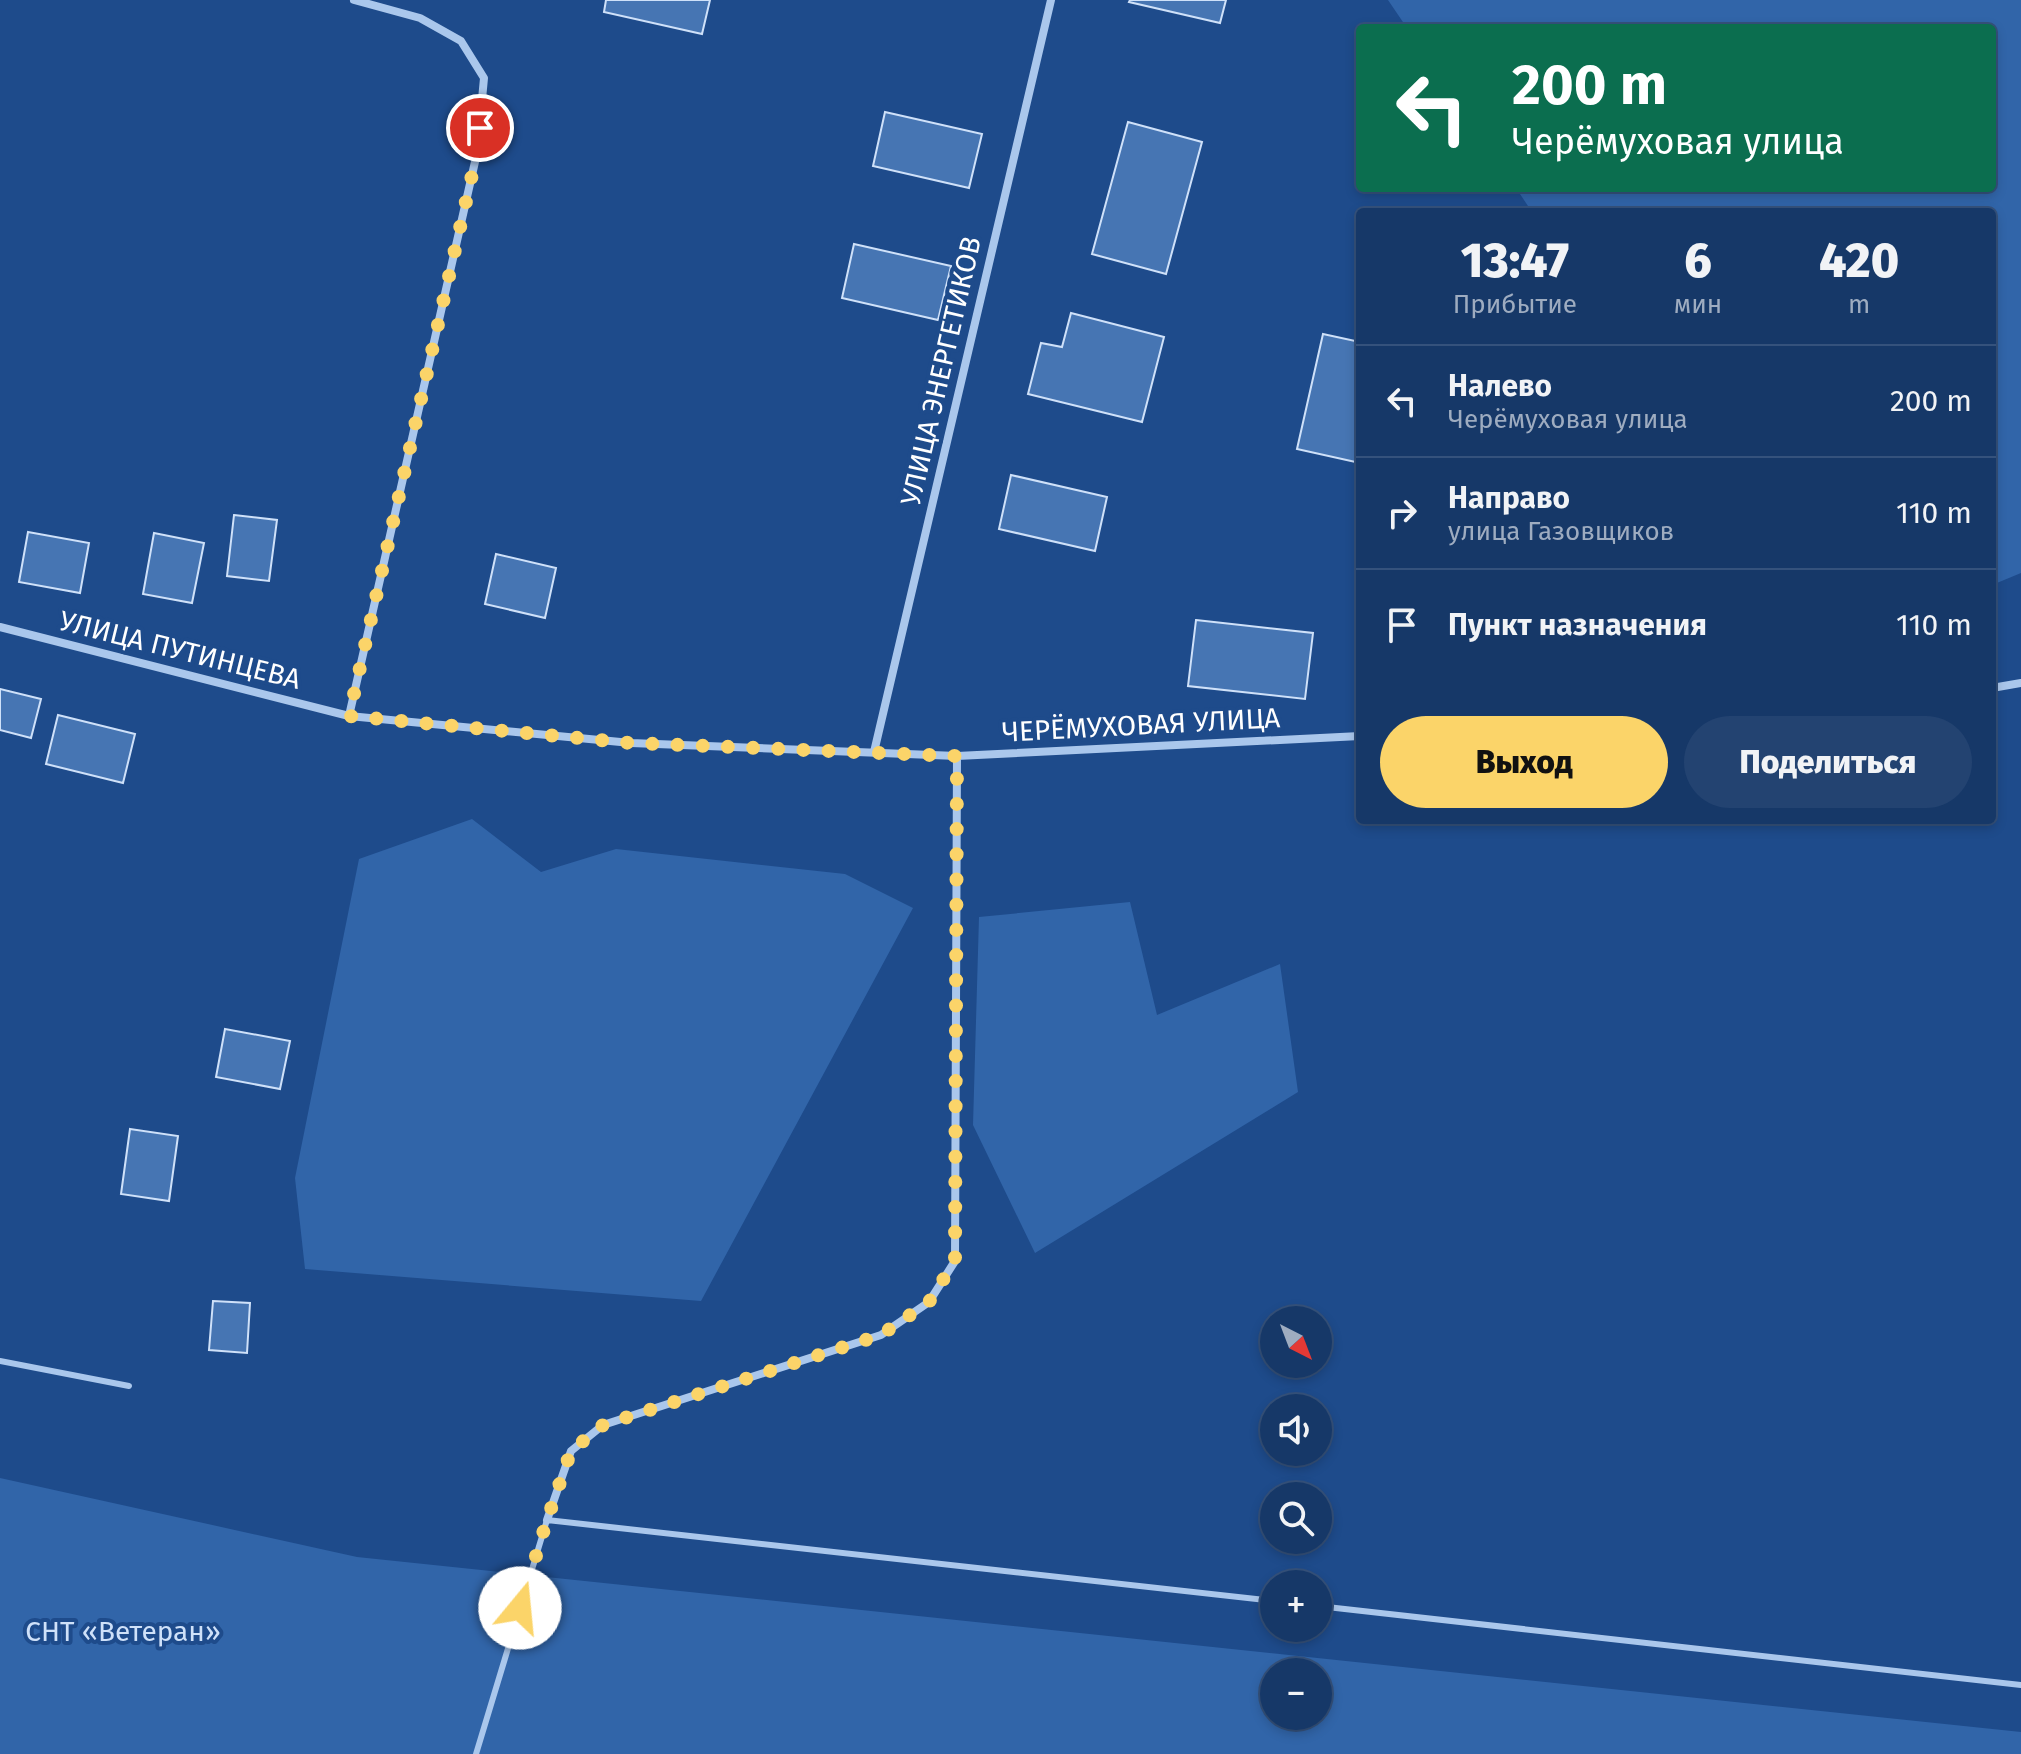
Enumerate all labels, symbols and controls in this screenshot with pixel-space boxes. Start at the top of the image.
text: 200 m [1512,52,1667,119]
icon: left [1380,56,1484,160]
pin [446,94,514,162]
icon: arrive [458,106,502,150]
text: Черёмуховая улица [1512,120,1844,164]
text: 13:47 [1461,232,1569,290]
text: 6 [1684,232,1712,290]
text: 420 [1819,232,1899,290]
street label: УЛИЦА ЭНЕРГЕТИКОВ [894,233,988,509]
text: Прибытие [1453,289,1577,320]
text: мин [1674,289,1722,320]
text: m [1848,289,1870,320]
text: Налево [1448,368,1552,404]
icon: left [1380,379,1424,423]
text: 200 m [1890,383,1972,419]
text: Черёмуховая улица [1448,404,1688,435]
text: Направо [1448,480,1570,516]
icon: right [1380,491,1424,535]
text: 110 m [1896,495,1972,531]
text: улица Газовщиков [1448,516,1674,547]
icon: arrive [1380,603,1424,647]
street label: УЛИЦА ПУТИНЦЕВА [56,604,304,696]
text: Пункт назначения [1448,607,1707,643]
text: 110 m [1896,607,1972,643]
street label: ЧЕРЁМУХОВАЯ УЛИЦА [1001,701,1281,749]
button: Выход [1380,716,1668,808]
button: Поделиться [1684,716,1972,808]
north arrow [1260,1306,1332,1378]
map controls [1260,1306,1332,1730]
button: sound [1260,1394,1332,1466]
button: search [1260,1482,1332,1554]
position arrow [478,1566,562,1650]
button: + [1260,1570,1332,1642]
park label: СНТ «Ветеран» [25,1615,221,1648]
button: − [1260,1658,1332,1730]

